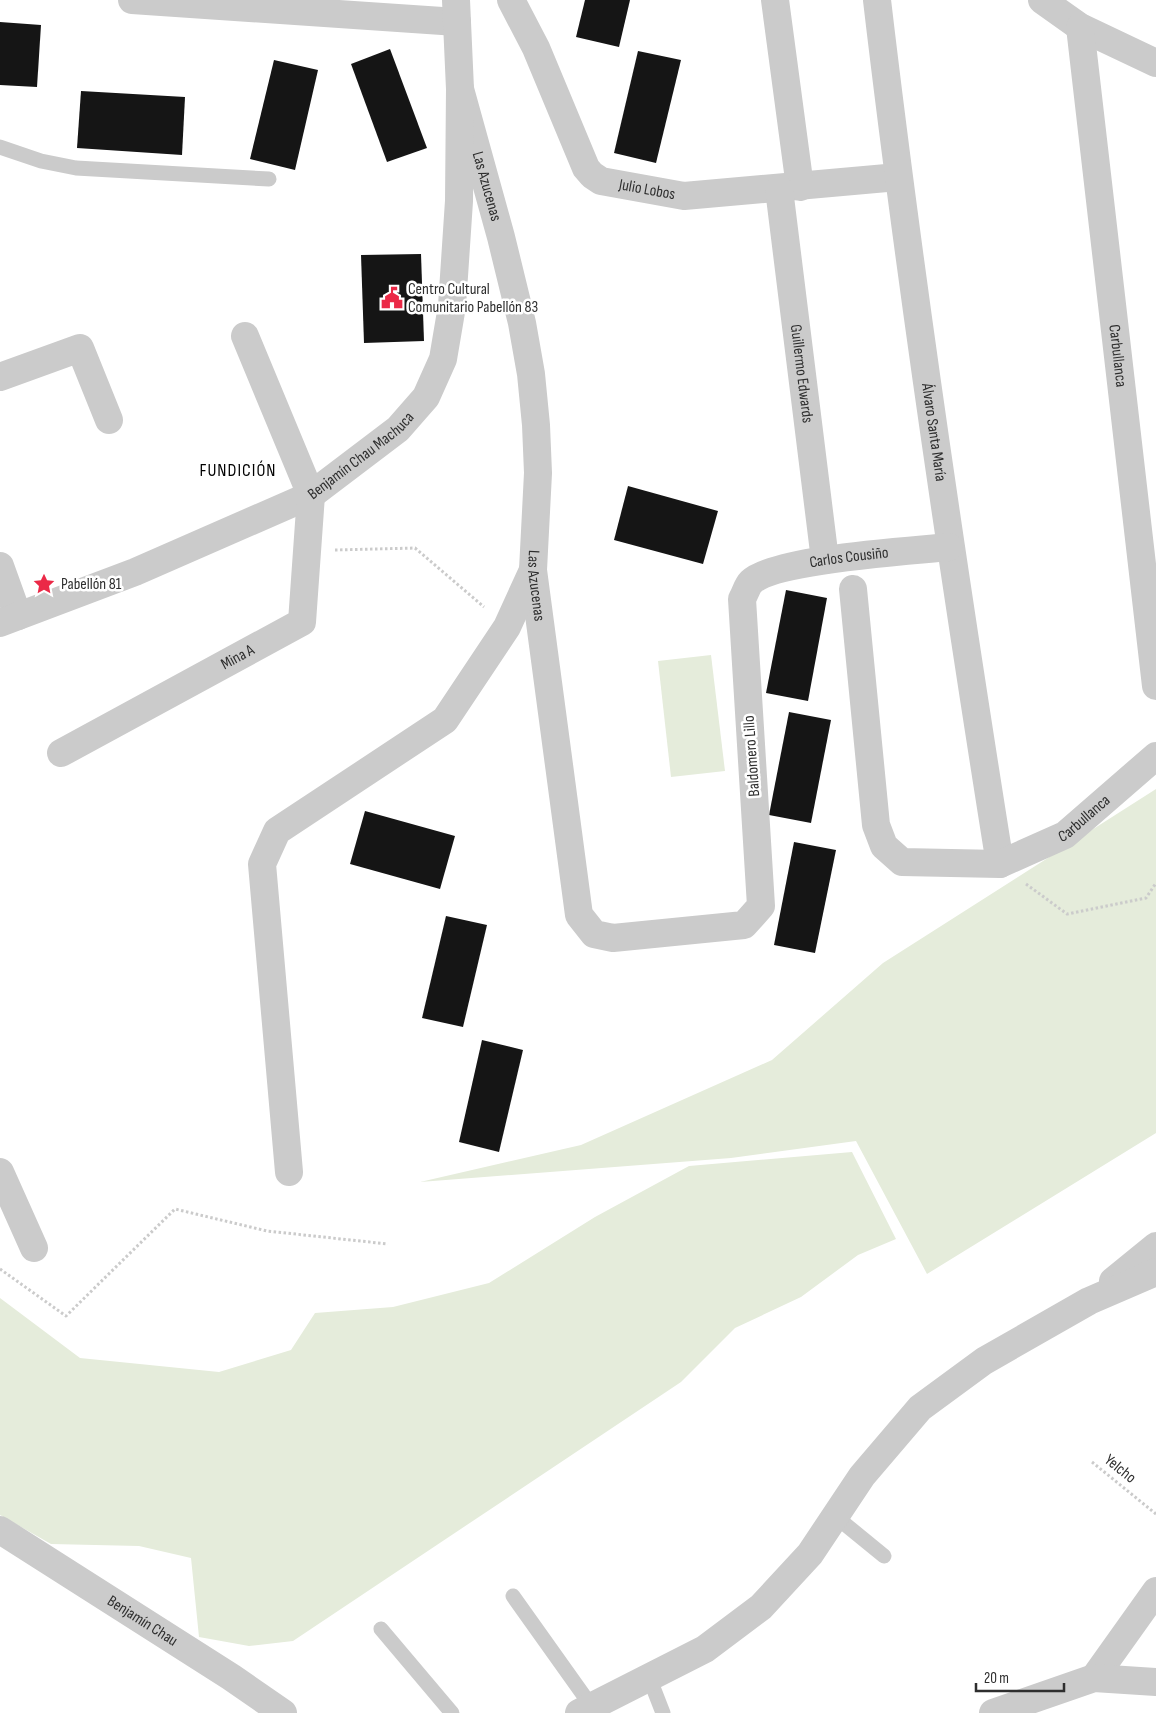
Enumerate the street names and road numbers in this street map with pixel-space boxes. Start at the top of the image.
street label: Las Azucenas [468,149,506,224]
street label: Julio Lobos [616,175,677,204]
street label: Guillermo Edwards [786,323,817,424]
street label: Carbullanca [1105,323,1131,388]
street label: Álvaro Santa María [917,381,950,482]
street label: Benjamín Chau Machuca [304,408,418,503]
street label: Carlos Cousiño [808,543,889,572]
street label: Las Azucenas [523,550,549,622]
street label: Mina A [218,640,258,674]
street label: Baldomero Lillo [740,715,764,797]
street label: Carbullanca [1055,791,1114,846]
street label: Yelcho [1100,1451,1140,1487]
street label: Benjamín Chau [104,1591,181,1650]

